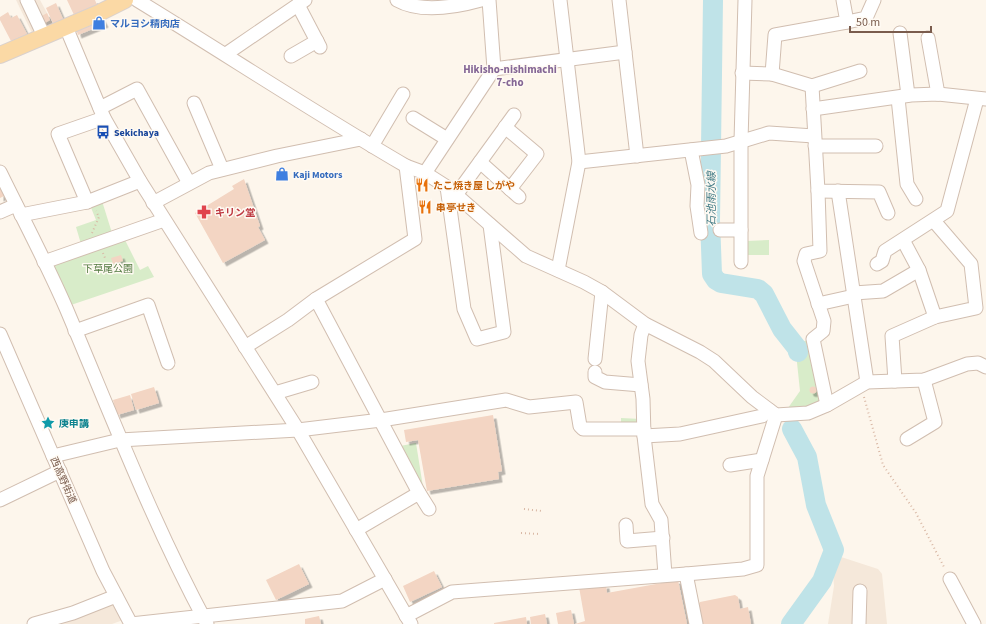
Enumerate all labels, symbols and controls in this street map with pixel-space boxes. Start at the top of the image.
scale bar [850,8,931,34]
text: 50 m [856,14,880,31]
shop icon: マルヨシ精肉店 [91,15,107,31]
place label: マルヨシ精肉店 [110,17,180,31]
district label: Hikisho-nishimachi 7-cho [463,62,557,90]
bus stop icon: Sekichaya [95,124,111,140]
place label: Sekichaya [114,126,159,140]
shop icon: Kaji Motors [274,166,290,182]
place label: Kaji Motors [293,168,343,182]
water label: 石池雨水線 [704,170,719,227]
restaurant icon: たこ焼き屋 しがや [414,177,430,193]
place label: たこ焼き屋 しがや [433,179,515,193]
restaurant icon: 串亭せき [417,199,433,215]
place label: 串亭せき [436,201,476,215]
pharmacy icon: キリン堂 [196,204,212,220]
place label: キリン堂 [215,206,255,220]
park label: 下草尾公園 [83,262,133,276]
place icon: 庚申講 [40,415,56,431]
place label: 庚申講 [58,417,89,431]
street label: 西高野街道 [47,455,80,506]

